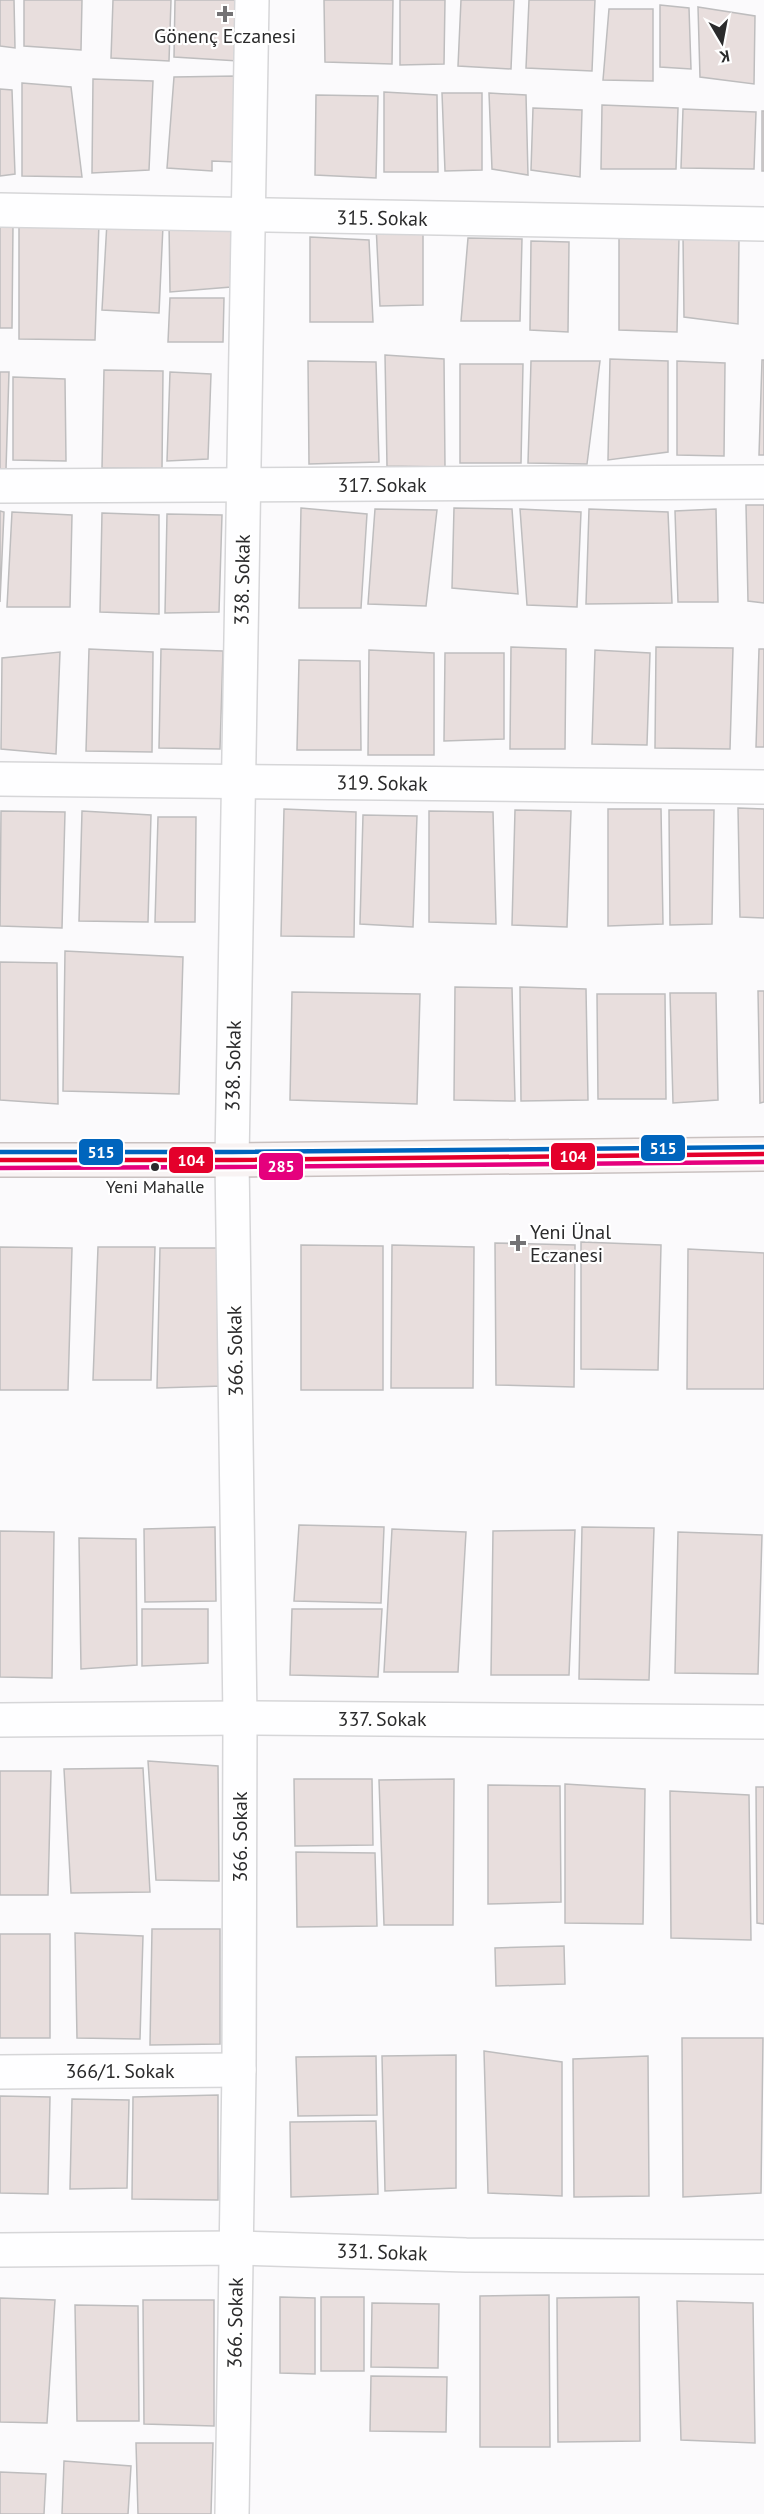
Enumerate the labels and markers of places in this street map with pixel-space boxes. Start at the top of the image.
marker: Gönenç Eczanesi [218,7,232,21]
place label: Gönenç Eczanesi [154,23,296,49]
marker: Yeni Mahalle [149,1161,161,1173]
place label: Yeni Mahalle [106,1175,204,1198]
place label: Yeni Ünal Eczanesi [530,1219,611,1268]
marker: Yeni Ünal Eczanesi [511,1236,525,1250]

